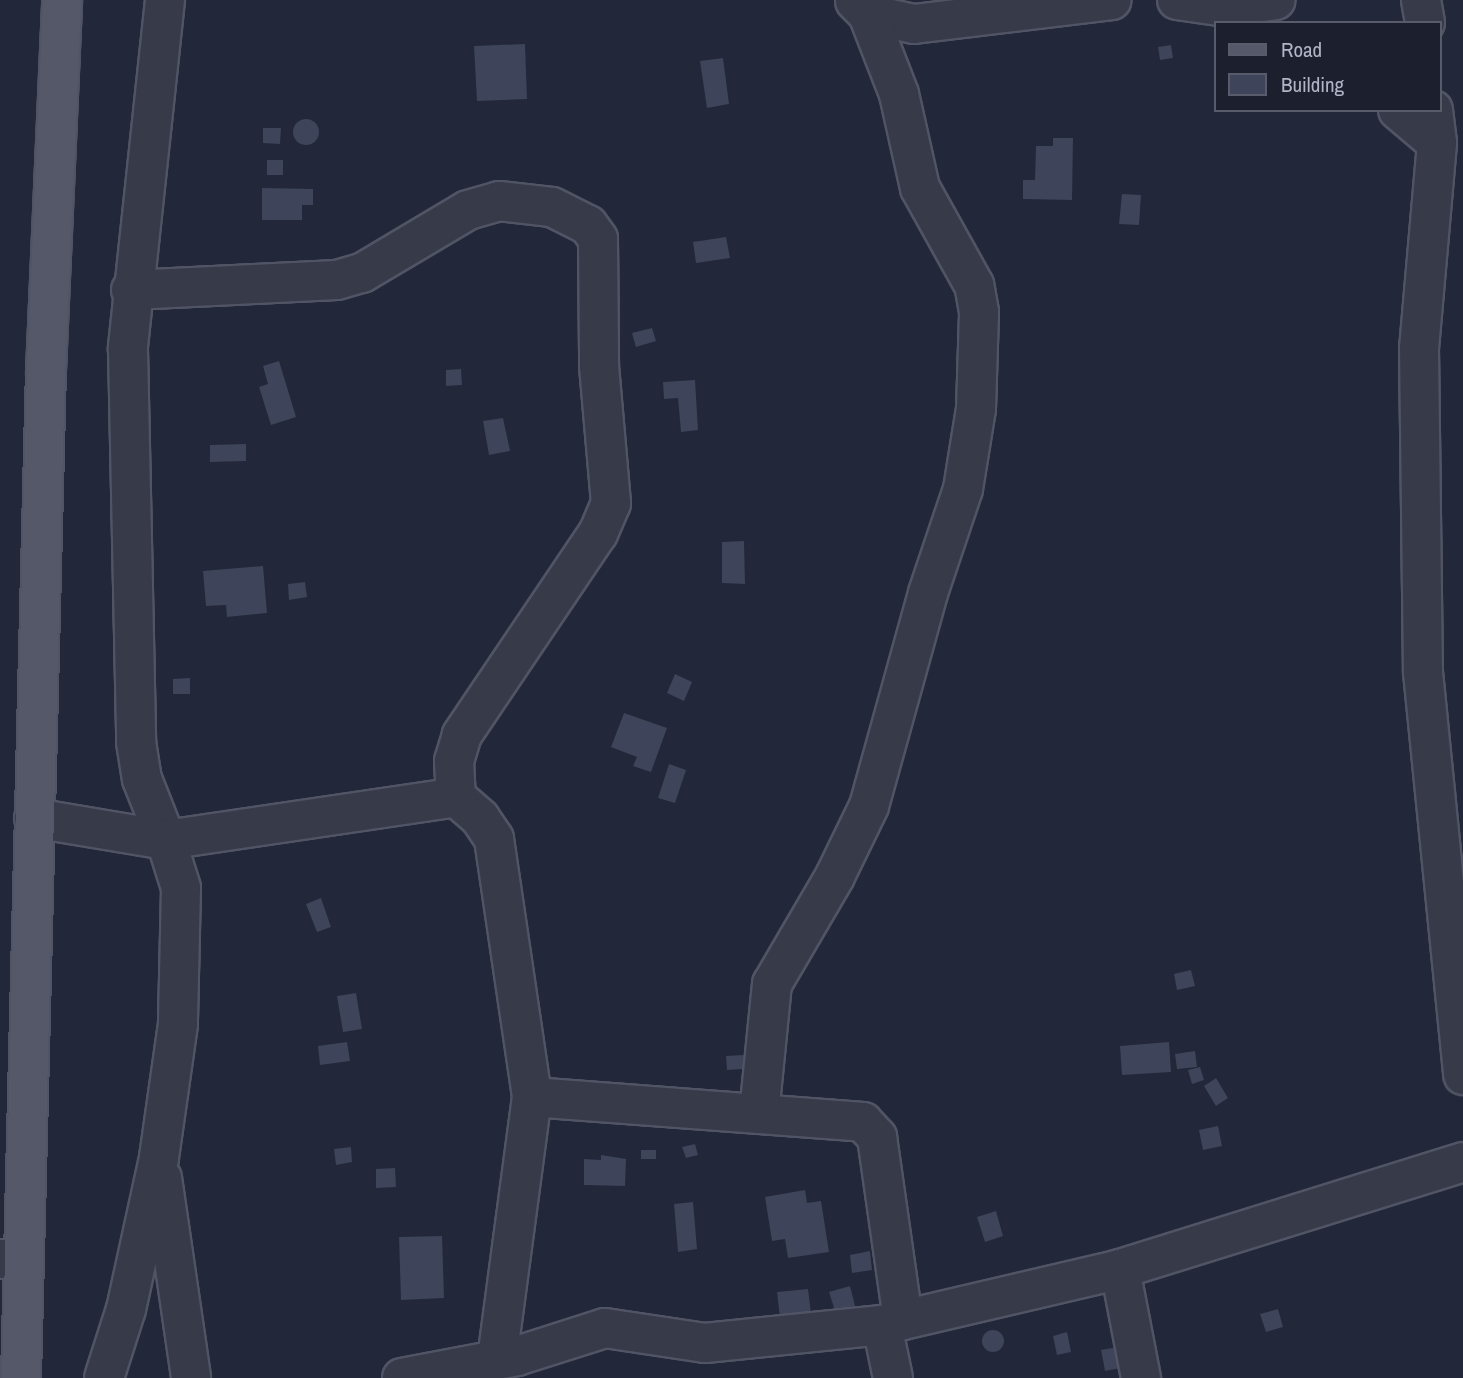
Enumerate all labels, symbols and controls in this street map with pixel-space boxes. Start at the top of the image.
legend [1214,21,1442,112]
text: Road [1281,35,1322,64]
text: Building [1281,70,1344,99]

